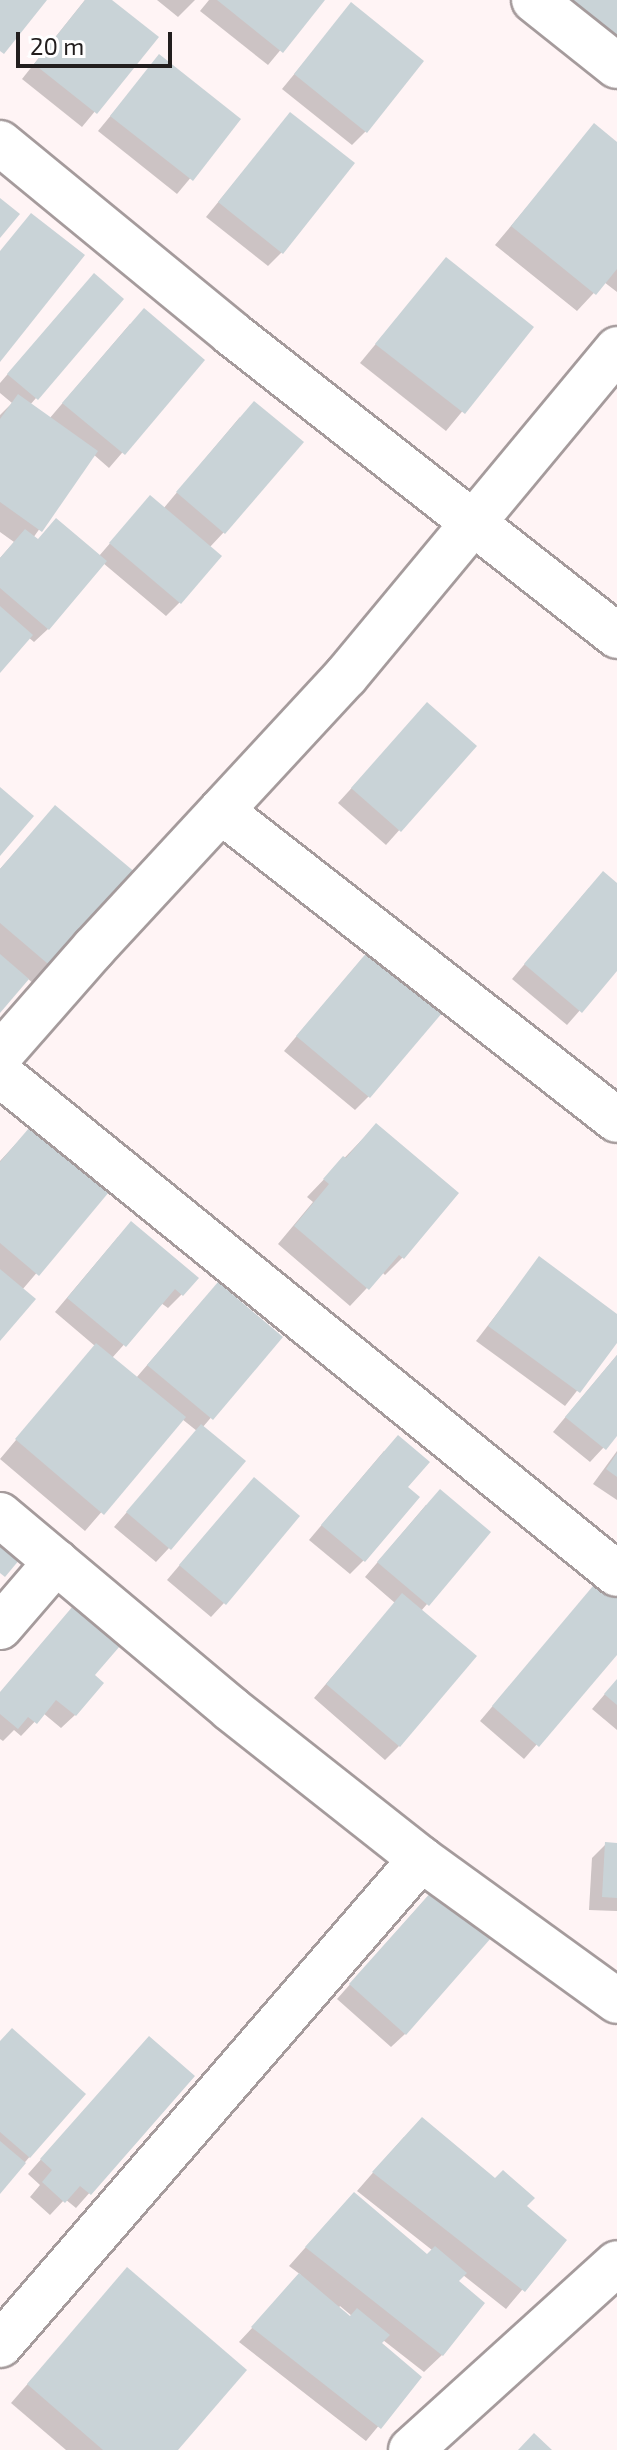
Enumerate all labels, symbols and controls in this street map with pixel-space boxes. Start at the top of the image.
scale bar [20,16,176,66]
text: 20 m [30,31,84,60]

